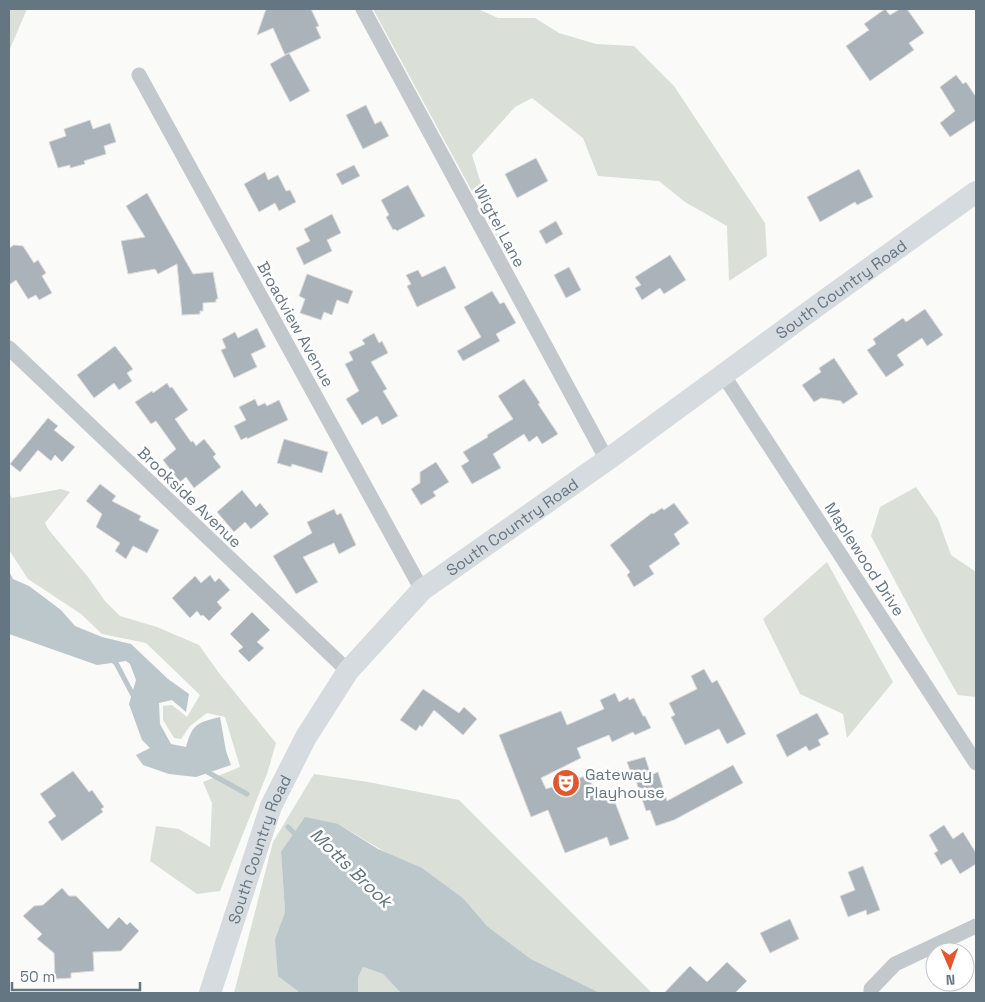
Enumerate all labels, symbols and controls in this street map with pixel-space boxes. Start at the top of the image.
street label: Wigtel Lane [469,182,530,271]
street label: South Country Road [772,235,911,344]
street label: Broadview Avenue [252,258,339,391]
street label: Brookside Avenue [133,442,246,553]
street label: South Country Road [442,473,583,581]
street label: Maplewood Drive [820,498,909,620]
place label: Gateway Playhouse [585,764,665,803]
theatre icon: Gateway Playhouse [551,768,581,798]
street label: South Country Road [223,771,296,927]
water label: Motts Brook [306,823,399,914]
north arrow [925,942,975,992]
scale bar [12,960,140,992]
text: 50 m [20,967,55,986]
text: N [945,971,955,989]

